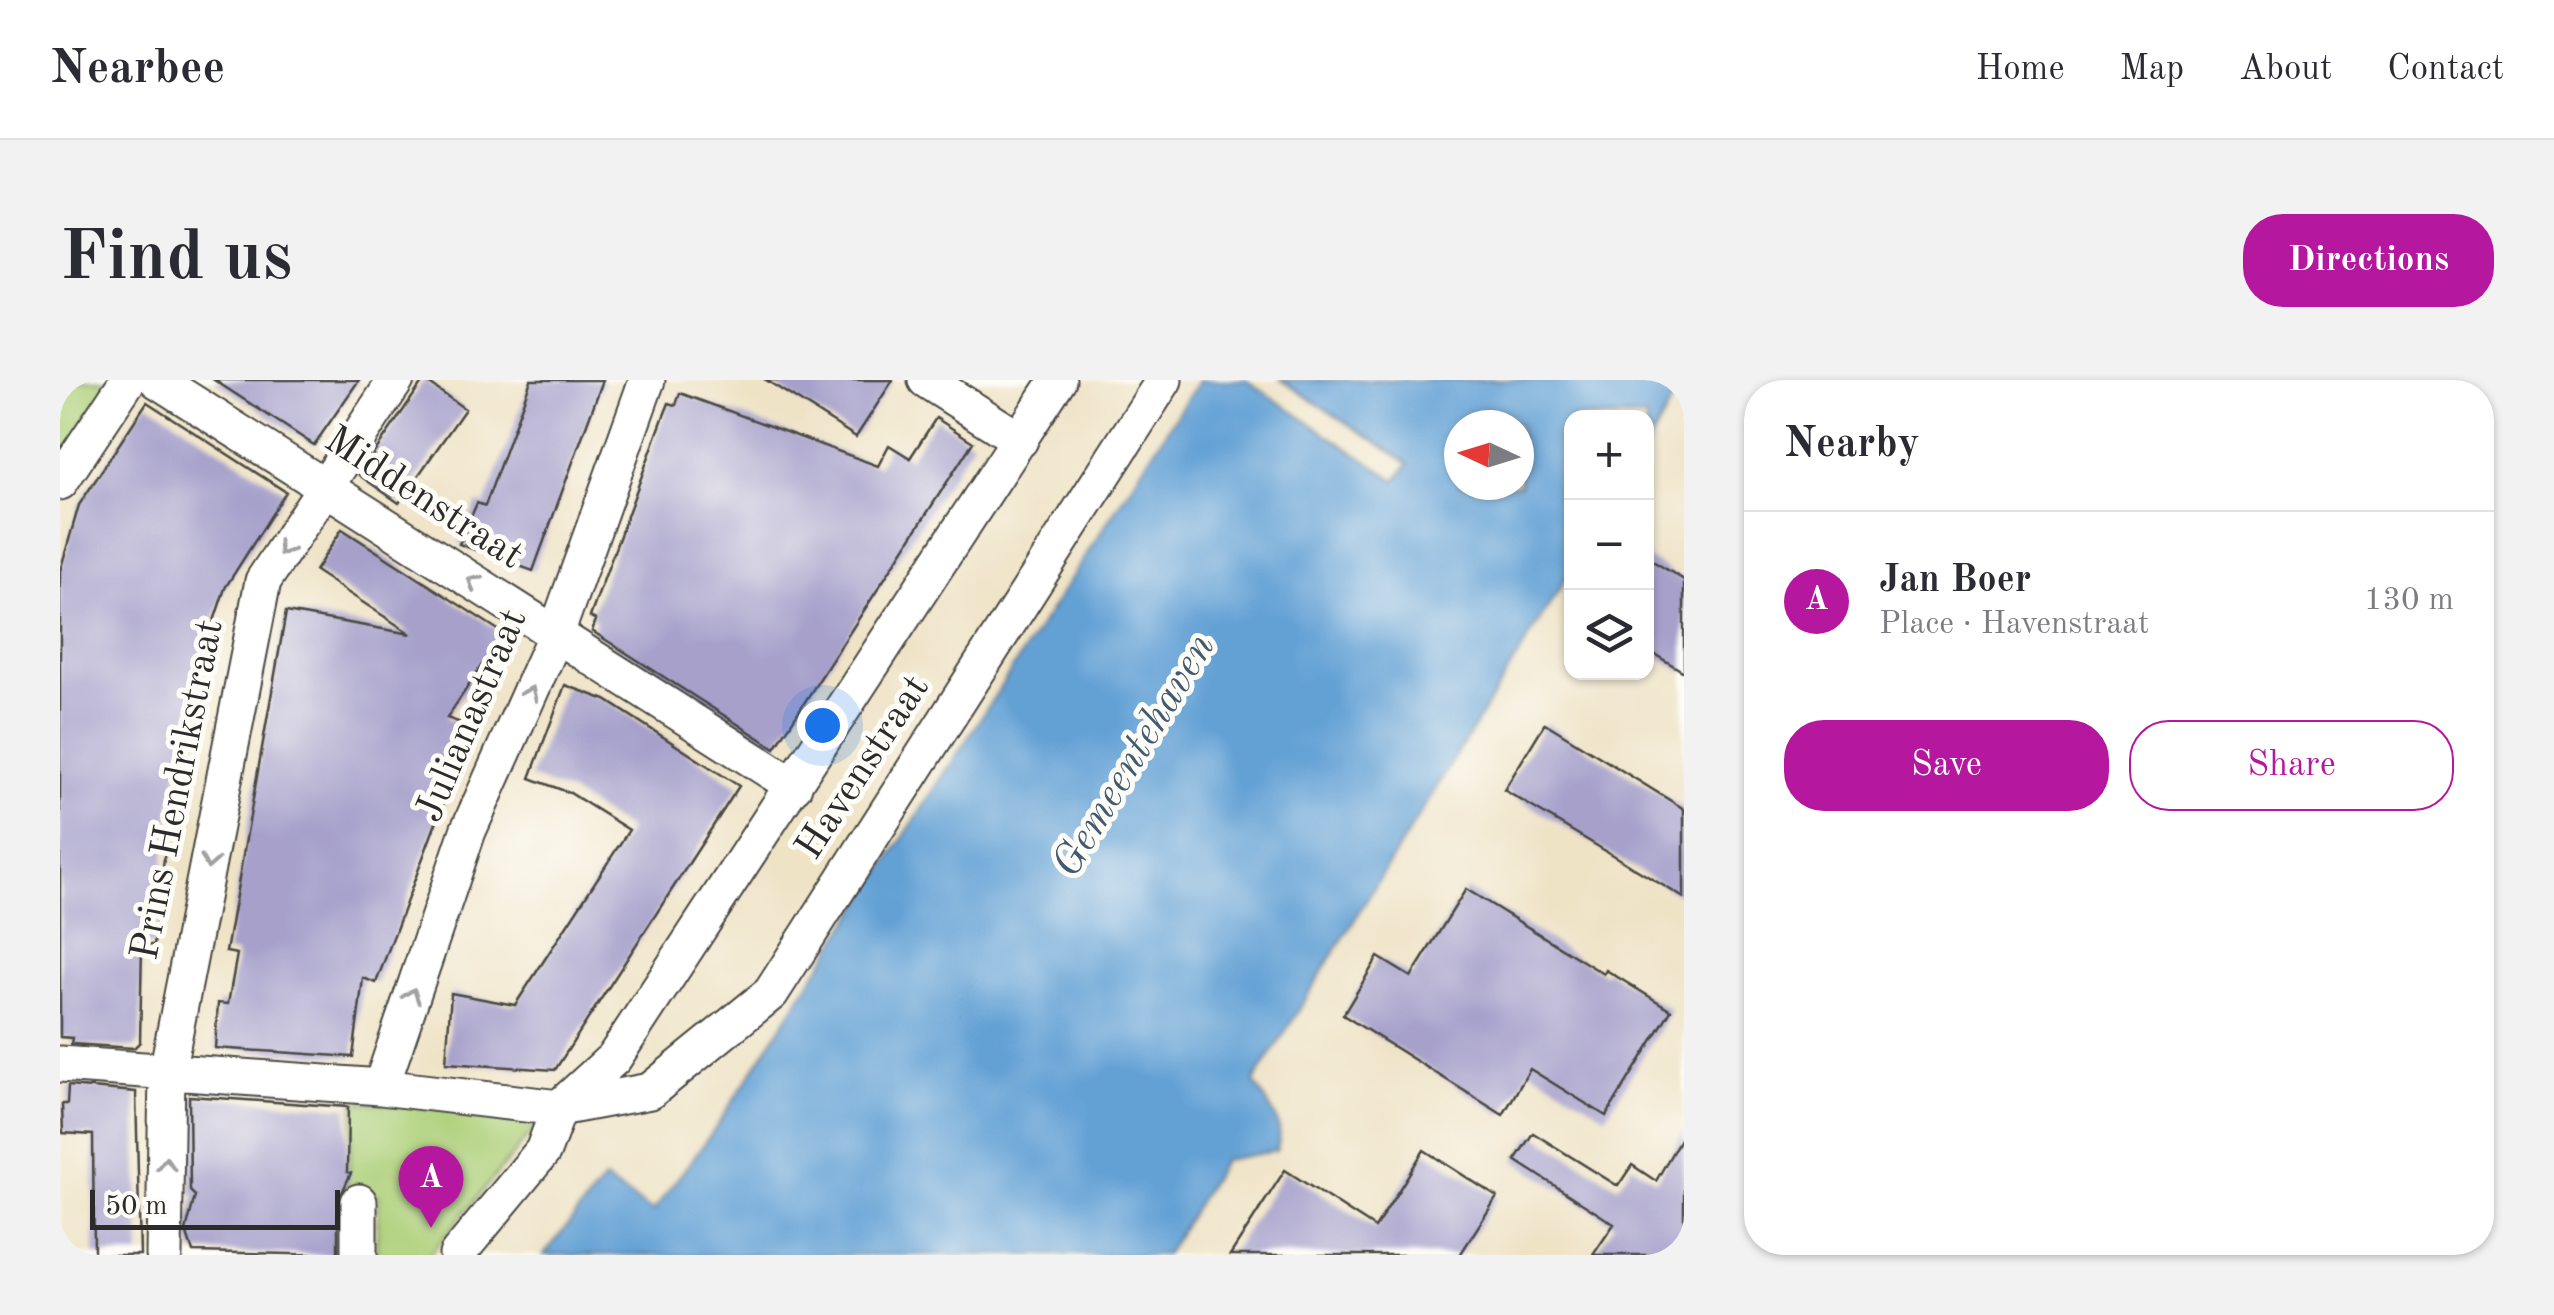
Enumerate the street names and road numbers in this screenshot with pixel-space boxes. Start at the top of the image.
street label: Middenstraat [317,420,529,578]
street label: Julianastraat [410,604,536,828]
street label: Prins Hendrikstraat [126,616,232,964]
street label: Havenstraat [790,669,938,867]

